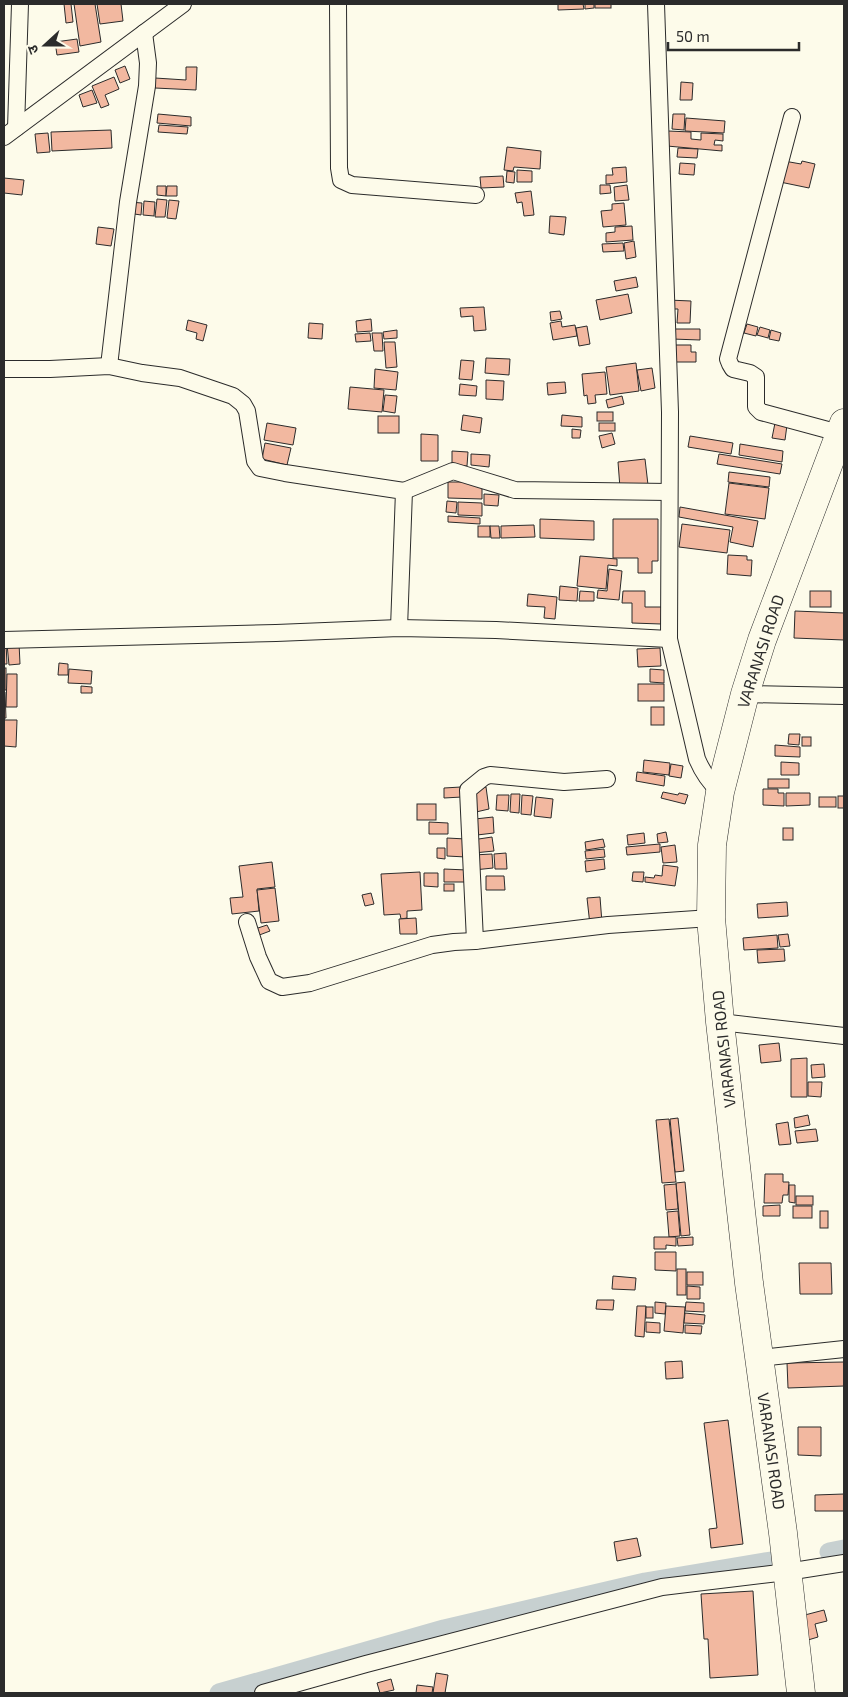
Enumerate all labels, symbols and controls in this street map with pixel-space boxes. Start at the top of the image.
north arrow [20,20,70,70]
scale bar [668,20,799,52]
text: 50 m [676,27,710,45]
text: उ [23,42,42,57]
street label: VARANASI ROAD [733,592,787,710]
street label: VARANASI ROAD [707,989,739,1109]
street label: VARANASI ROAD [754,1391,790,1511]

